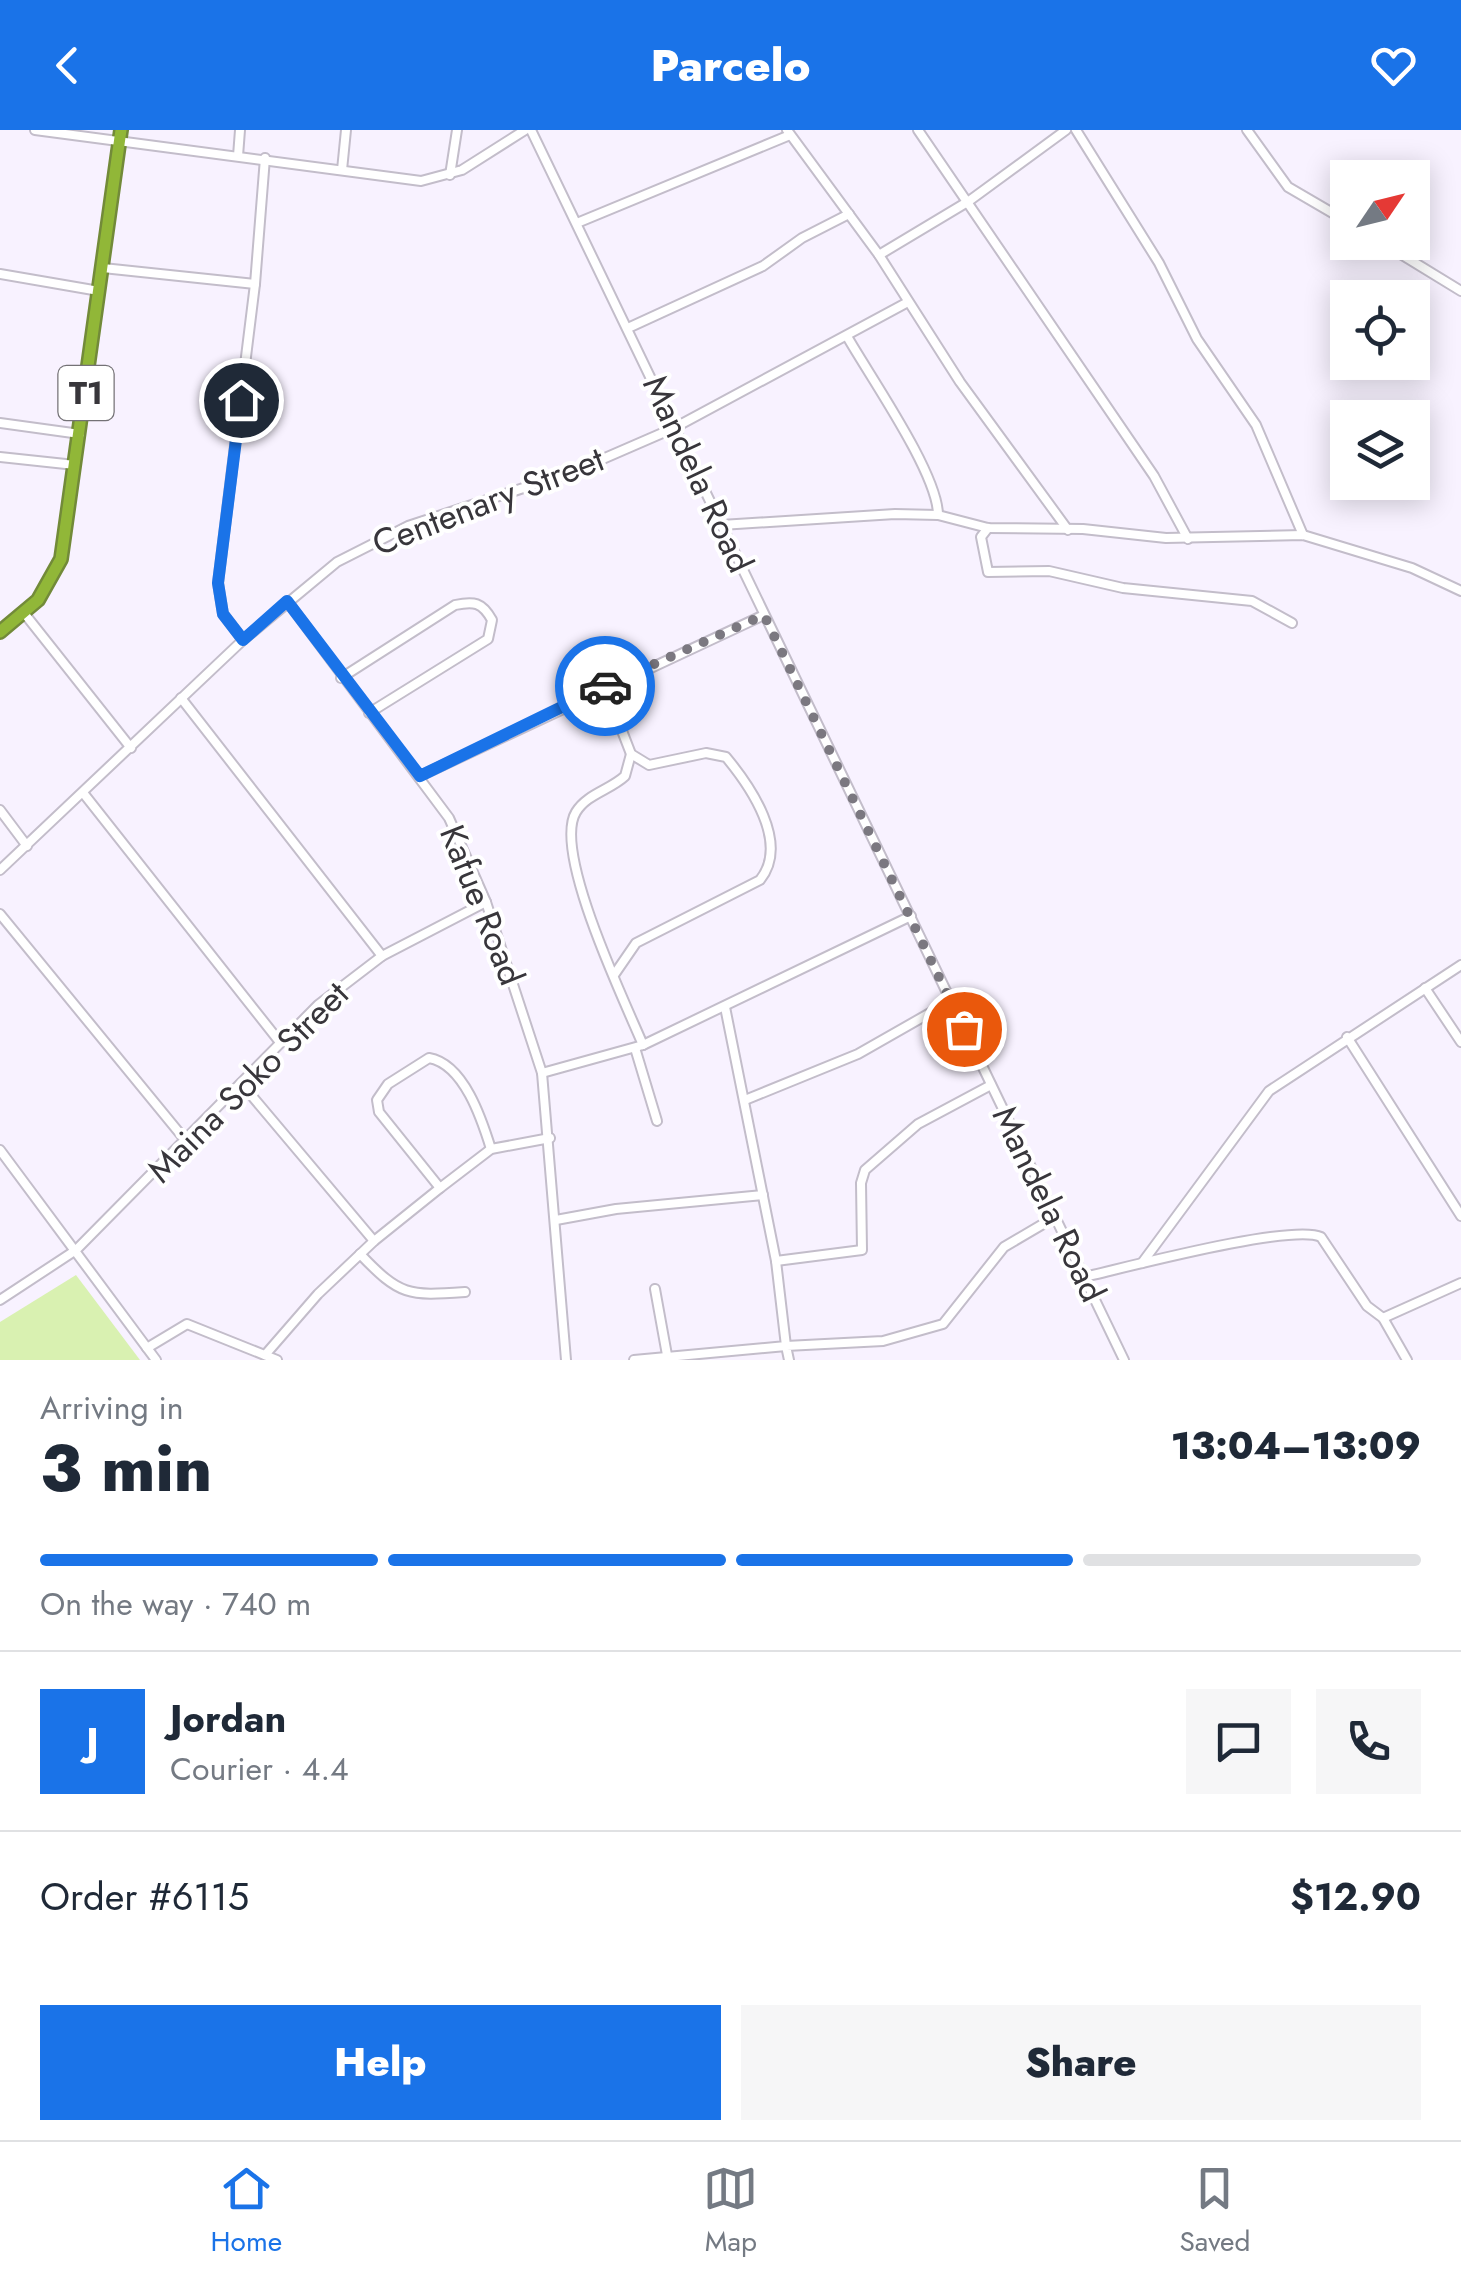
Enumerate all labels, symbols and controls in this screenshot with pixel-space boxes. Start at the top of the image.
text: Parcelo [650,33,811,98]
icon: back [40,38,95,93]
icon: heart [1366,38,1421,93]
north arrow [1330,160,1430,260]
map controls [1330,160,1430,500]
button: locate [1330,280,1430,380]
pin [199,358,284,443]
road number: T1 [58,366,114,420]
street label: Mandela Road [630,367,766,581]
icon: home [214,373,269,428]
button: layers [1330,400,1430,500]
street label: Centenary Street [365,434,612,568]
courier [555,636,655,736]
icon: car [578,659,633,714]
street label: Kafue Road [427,817,537,993]
street label: Maina Soko Street [136,970,360,1194]
pin [922,987,1007,1072]
icon: bag [937,1002,992,1057]
street label: Mandela Road [980,1098,1118,1310]
text: Arriving in [40,1385,184,1431]
text: 13:04–13:09 [1171,1418,1421,1473]
text: 3 min [40,1421,212,1515]
text: On the way · 740 m [40,1581,311,1627]
button: chat [1186,1689,1291,1794]
button: phone [1316,1689,1421,1794]
text: Jordan [170,1691,286,1746]
text: J [86,1714,99,1769]
text: Courier · 4.4 [170,1746,349,1792]
text: Order #6115 [40,1869,249,1924]
text: $12.90 [1290,1869,1421,1924]
button: Help [40,2005,721,2120]
button: Share [741,2005,1421,2120]
tab: Home [211,2161,282,2262]
tab: Map [703,2161,758,2262]
tab: Saved [1179,2161,1250,2262]

